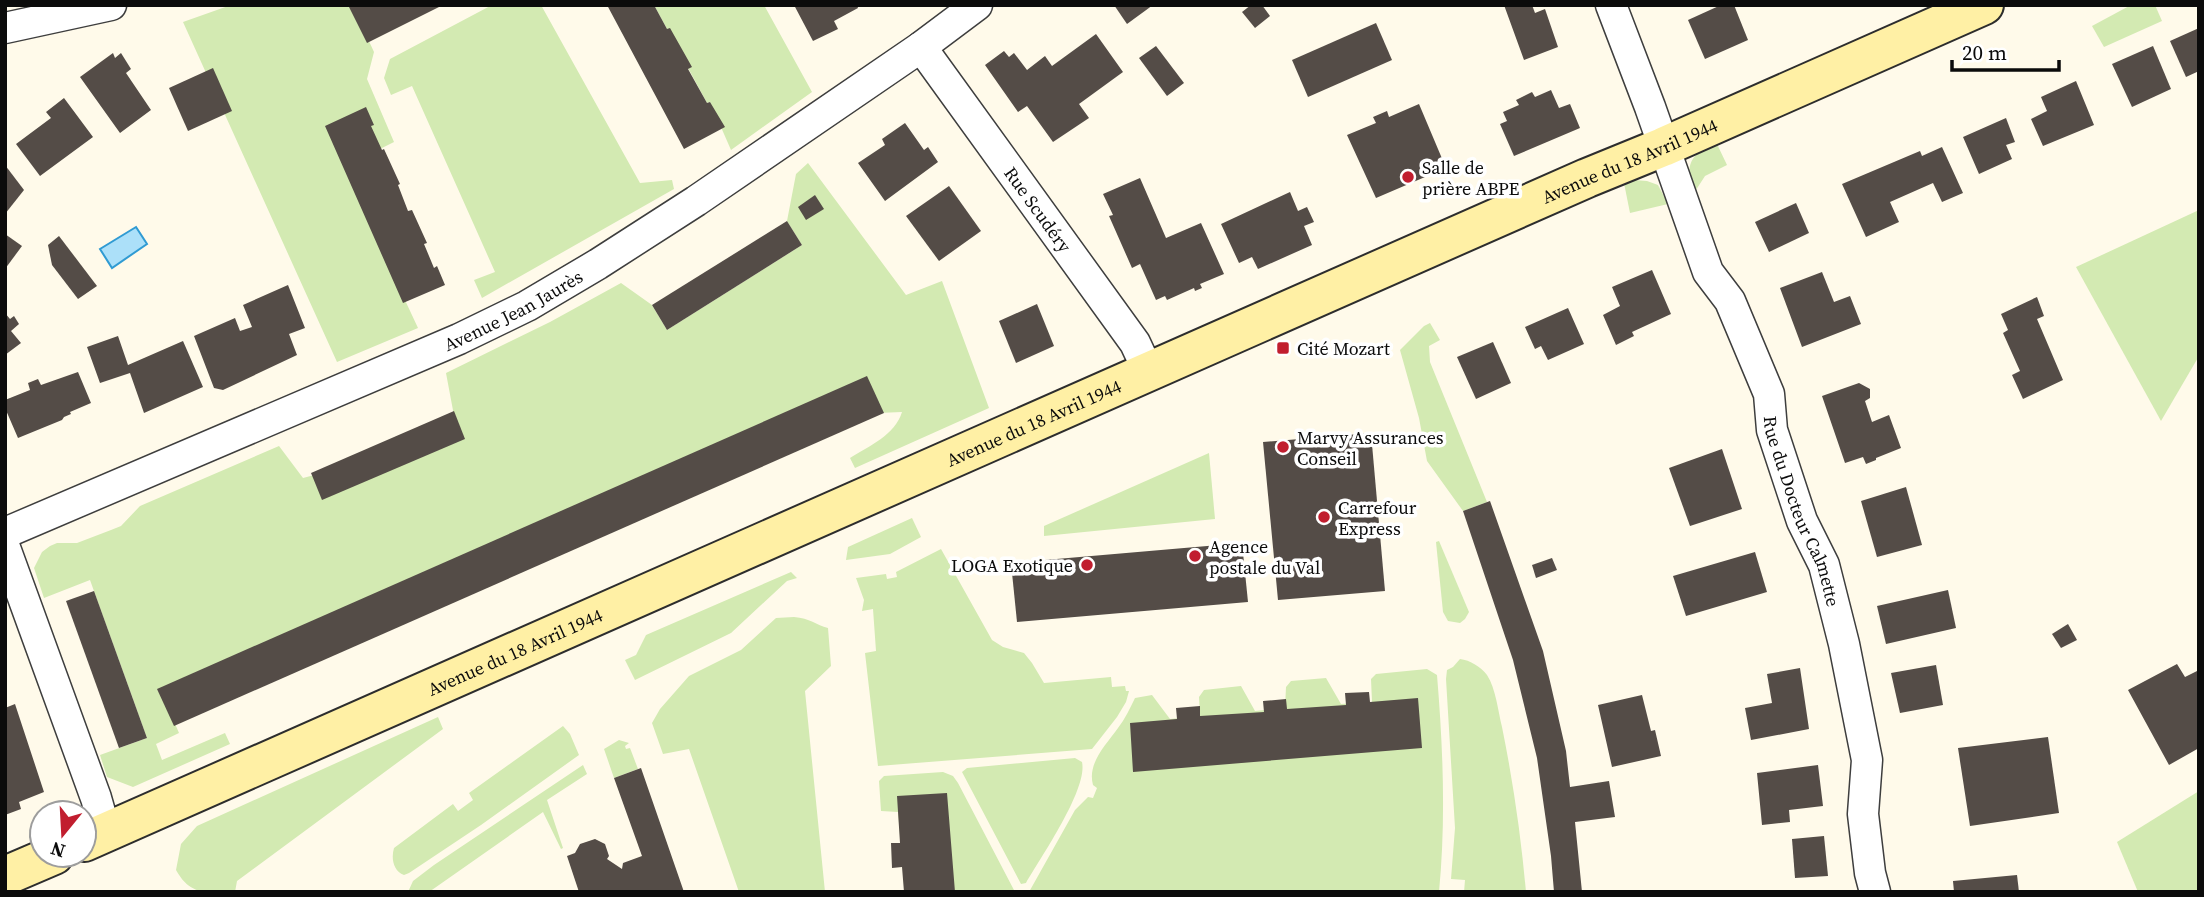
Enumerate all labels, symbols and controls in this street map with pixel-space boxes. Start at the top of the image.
scale bar [1952,28,2059,72]
text: 20 m [1962,38,2007,67]
street label: Avenue du 18 Avril 1944 [1538,112,1721,209]
place label: Salle de prière ABPE [1422,155,1520,201]
street label: Rue Scudéry [999,161,1078,258]
marker: Salle de prière ABPE [1400,169,1416,185]
street label: Avenue Jean Jaurès [440,263,587,357]
place label: Cité Mozart [1297,336,1390,361]
marker: Cité Mozart [1275,340,1291,356]
street label: Avenue du 18 Avril 1944 [942,373,1125,472]
street label: Rue du Docteur Calmette [1758,415,1846,609]
place label: Marvy Assurances Conseil [1297,425,1444,471]
marker: Marvy Assurances Conseil [1275,439,1291,455]
place label: Carrefour Express [1338,495,1417,541]
marker: Carrefour Express [1316,509,1332,525]
place label: Agence postale du Val [1209,534,1320,580]
marker: Agence postale du Val [1187,548,1203,564]
place label: LOGA Exotique [951,553,1073,578]
marker: LOGA Exotique [1079,557,1095,573]
street label: Avenue du 18 Avril 1944 [423,602,606,701]
north arrow [28,799,98,869]
text: N [47,836,68,865]

